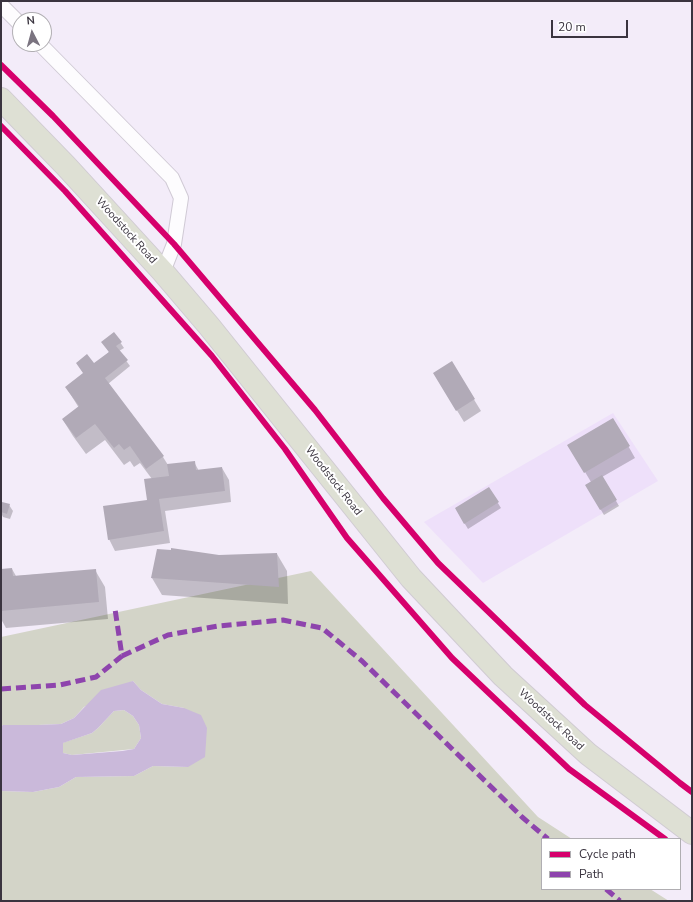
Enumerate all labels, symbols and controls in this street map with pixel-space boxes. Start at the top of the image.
north arrow [12,12,52,52]
scale bar [553,12,630,38]
text: N [26,13,36,28]
text: 20 m [558,19,586,35]
street label: Woodstock Road [93,195,159,267]
street label: Woodstock Road [302,444,364,518]
street label: Woodstock Road [516,686,586,754]
legend [541,838,681,890]
text: Cycle path [579,846,636,862]
text: Path [579,866,604,882]

